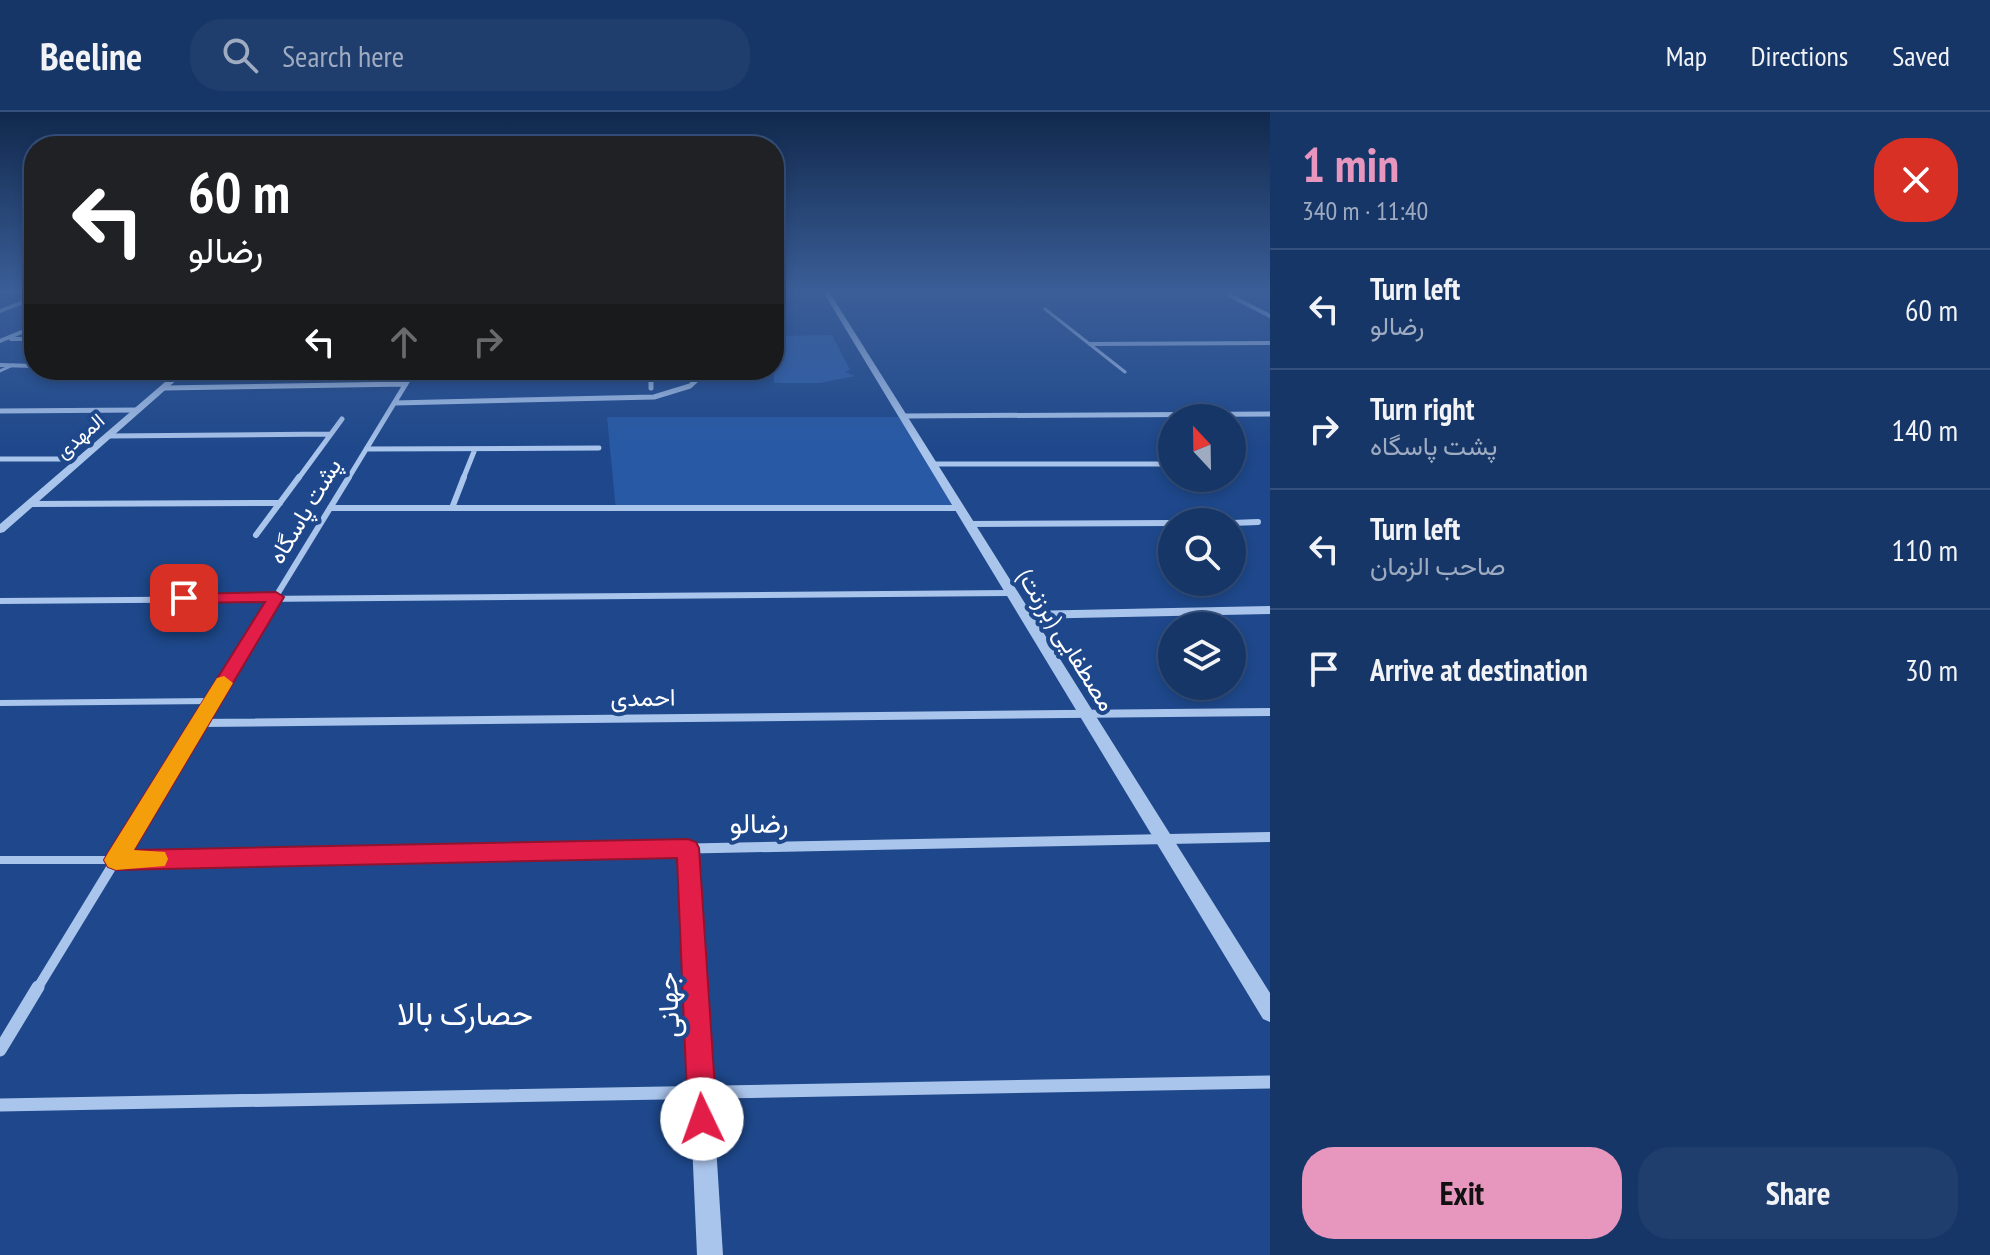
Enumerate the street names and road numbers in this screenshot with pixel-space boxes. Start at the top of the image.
street label: المهدی [50,408,110,464]
street label: پشت پاسگاه [261,452,349,570]
street label: مصطفایی (برزنت) [1010,563,1123,717]
street label: احمدی [610,681,676,714]
street label: رضالو [729,803,789,842]
street label: جهانی [647,971,688,1039]

